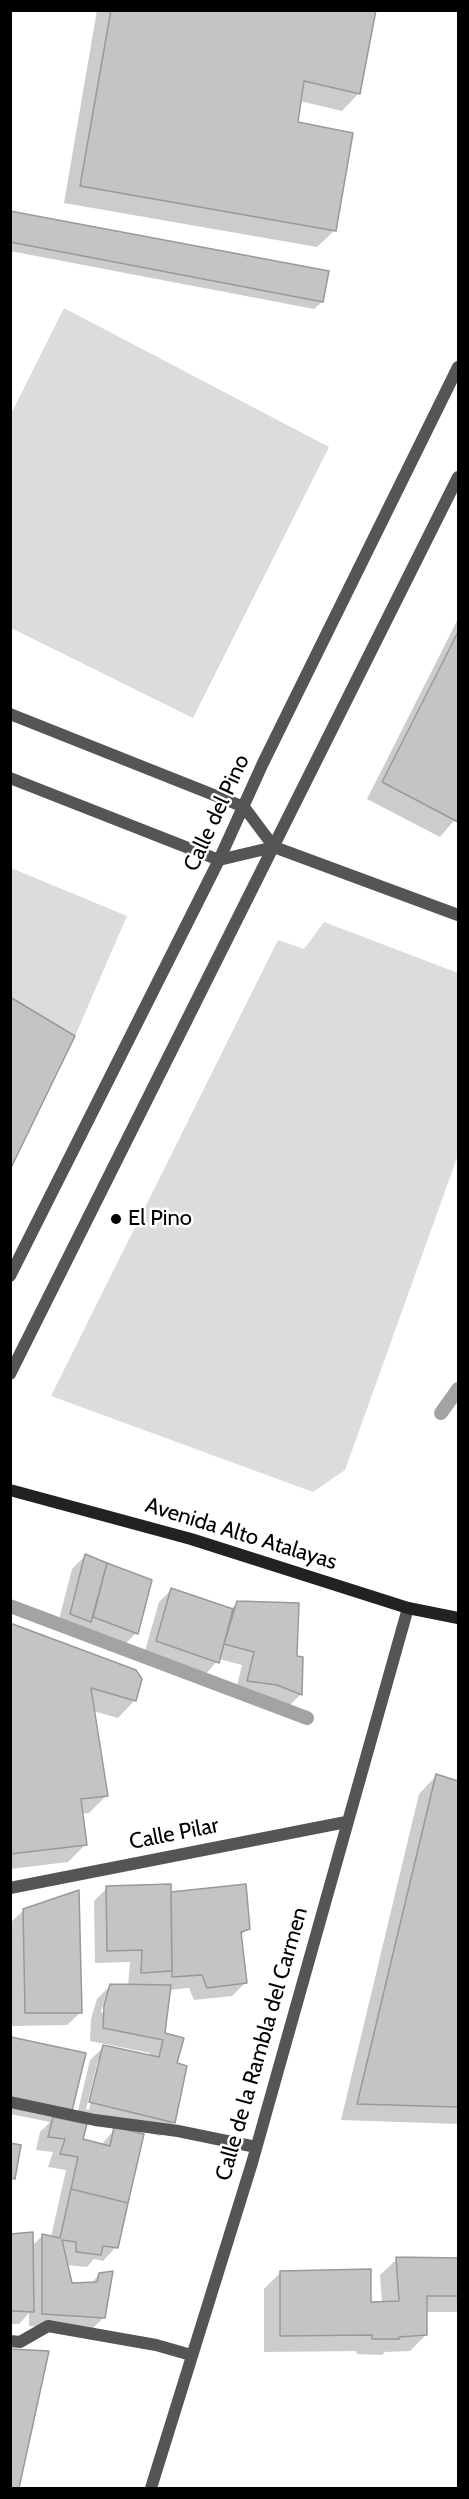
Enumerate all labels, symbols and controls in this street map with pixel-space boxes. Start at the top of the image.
street label: Calle del Pino [178,750,256,876]
place label: El Pino [128,1206,192,1232]
marker: El Pino [109,1212,123,1226]
street label: Avenida Alto Atalayas [142,1492,340,1576]
street label: Calle Pilar [127,1812,221,1856]
street label: Calle de la Rambla del Carmen [210,1904,314,2184]

